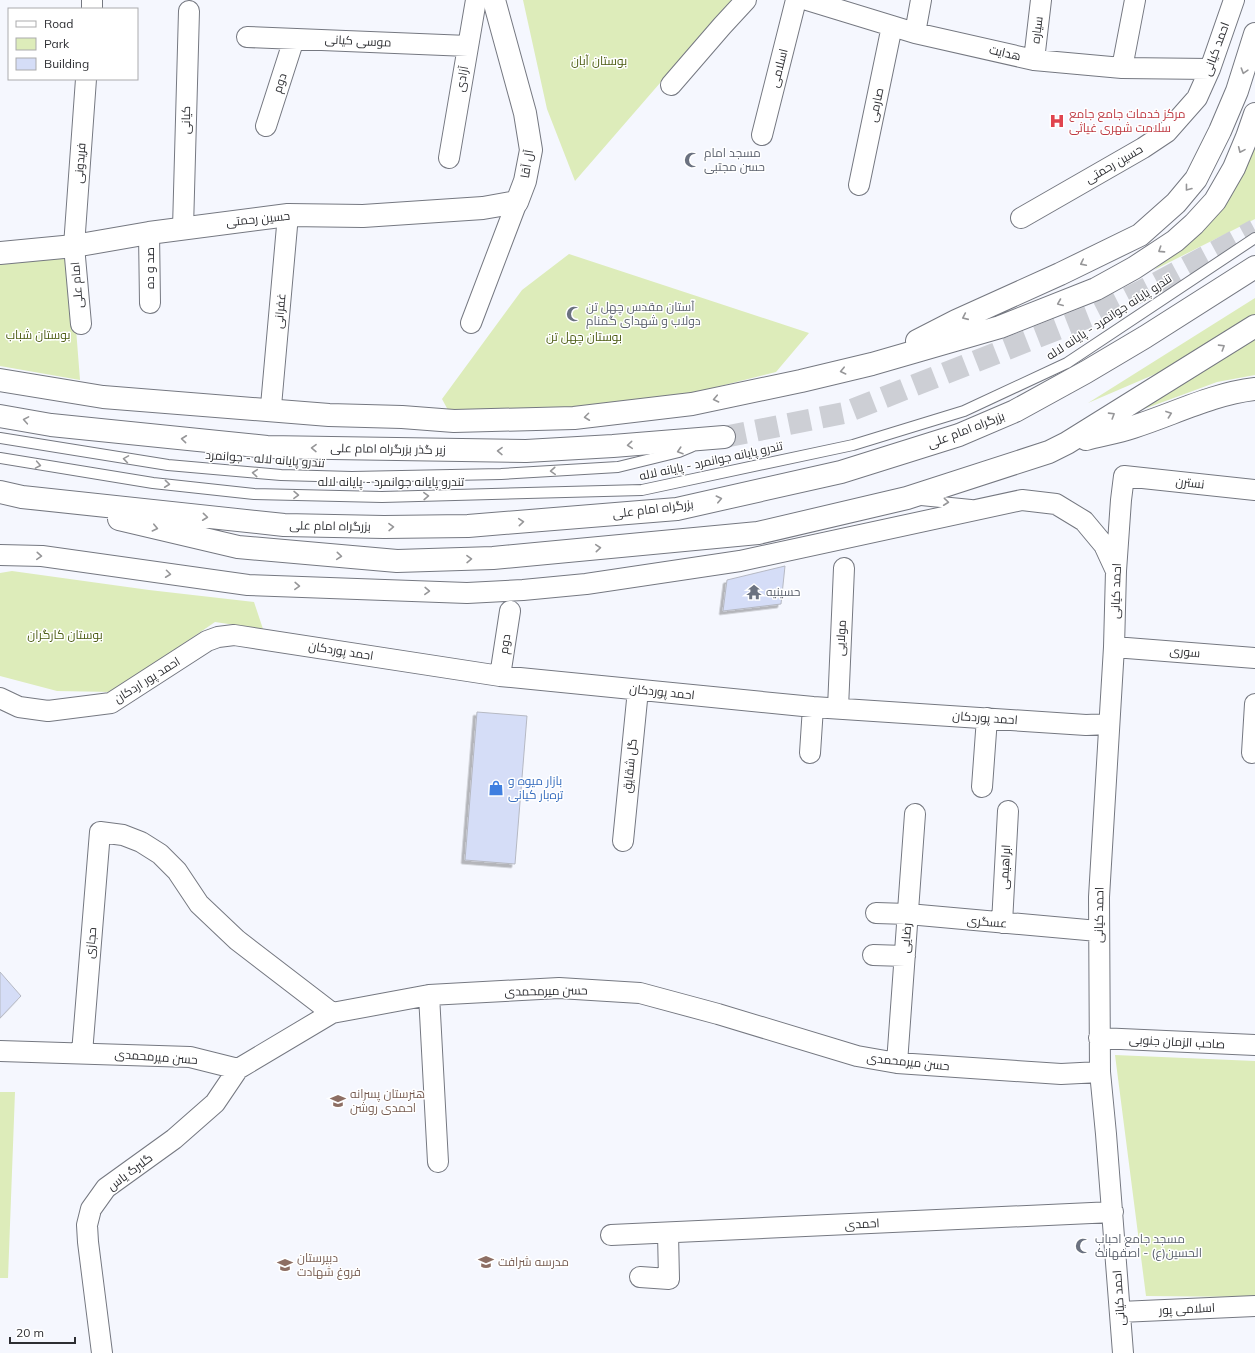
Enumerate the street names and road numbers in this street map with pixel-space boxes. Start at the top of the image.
street label: سیاره [1027,15,1046,44]
street label: احمد کیانی [1199,20,1232,78]
street label: موسی کیانی [324,31,392,50]
street label: هدایت [988,42,1022,63]
street label: اسلامی [766,47,791,89]
street label: آزادی [452,64,471,93]
street label: دوم [269,71,291,95]
street label: صارمی [865,86,886,124]
street label: کیانی [178,106,193,134]
street label: حسین رحمتی [1082,141,1145,186]
street label: فریدونی [71,142,88,184]
street label: آل آقا [517,148,536,179]
street label: حسین رحمتی [225,208,291,229]
street label: صد و ده [142,247,157,289]
street label: امام علی [67,261,87,309]
street label: تندرو پایانه جوانمرد - پایانه لاله [1043,270,1176,364]
street label: غفرانی [270,293,289,329]
street label: بزرگراه امام علی [925,408,1007,452]
street label: تندرو پایانه جوانمرد - پایانه لاله [638,438,785,485]
street label: زیر گذر بزرگراه امام علی [330,440,446,458]
street label: تندرو پایانه لاله - جوانمرد [205,447,326,472]
street label: تندرو پایانه جوانمرد - پایانه لاله [318,474,465,491]
street label: نسترن [1175,474,1205,491]
street label: بزرگراه امام علی [612,496,694,522]
street label: بزرگراه امام علی [289,517,371,535]
street label: احمد کیانی [1107,563,1124,619]
street label: مولایی [832,620,849,656]
street label: دوم [496,633,514,655]
street label: احمد پوردکان [307,638,375,665]
street label: سوری [1169,643,1201,660]
street label: احمد پور اردکان [111,653,184,708]
street label: احمد پوردکان [628,681,695,704]
street label: احمد پوردکان [952,708,1018,729]
street label: گل شقایق [619,738,640,794]
street label: ابراهیمی [996,844,1013,890]
street label: احمد کیانی [1091,887,1106,943]
street label: عسگری [966,912,1008,931]
street label: رضایی [897,922,914,954]
street label: حجازی [82,927,99,959]
street label: حسن میرمحمدی [504,982,588,999]
street label: صاحب الزمان جنوبی [1128,1031,1226,1052]
street label: حسن میرمحمدی [114,1046,198,1067]
street label: حسن میرمحمدی [866,1050,950,1073]
street label: گلبرگ یاس [104,1150,155,1193]
street label: احمدی [844,1215,880,1232]
street label: احمد کیانی [1109,1270,1128,1326]
street label: اسلامی پور [1158,1300,1215,1320]

